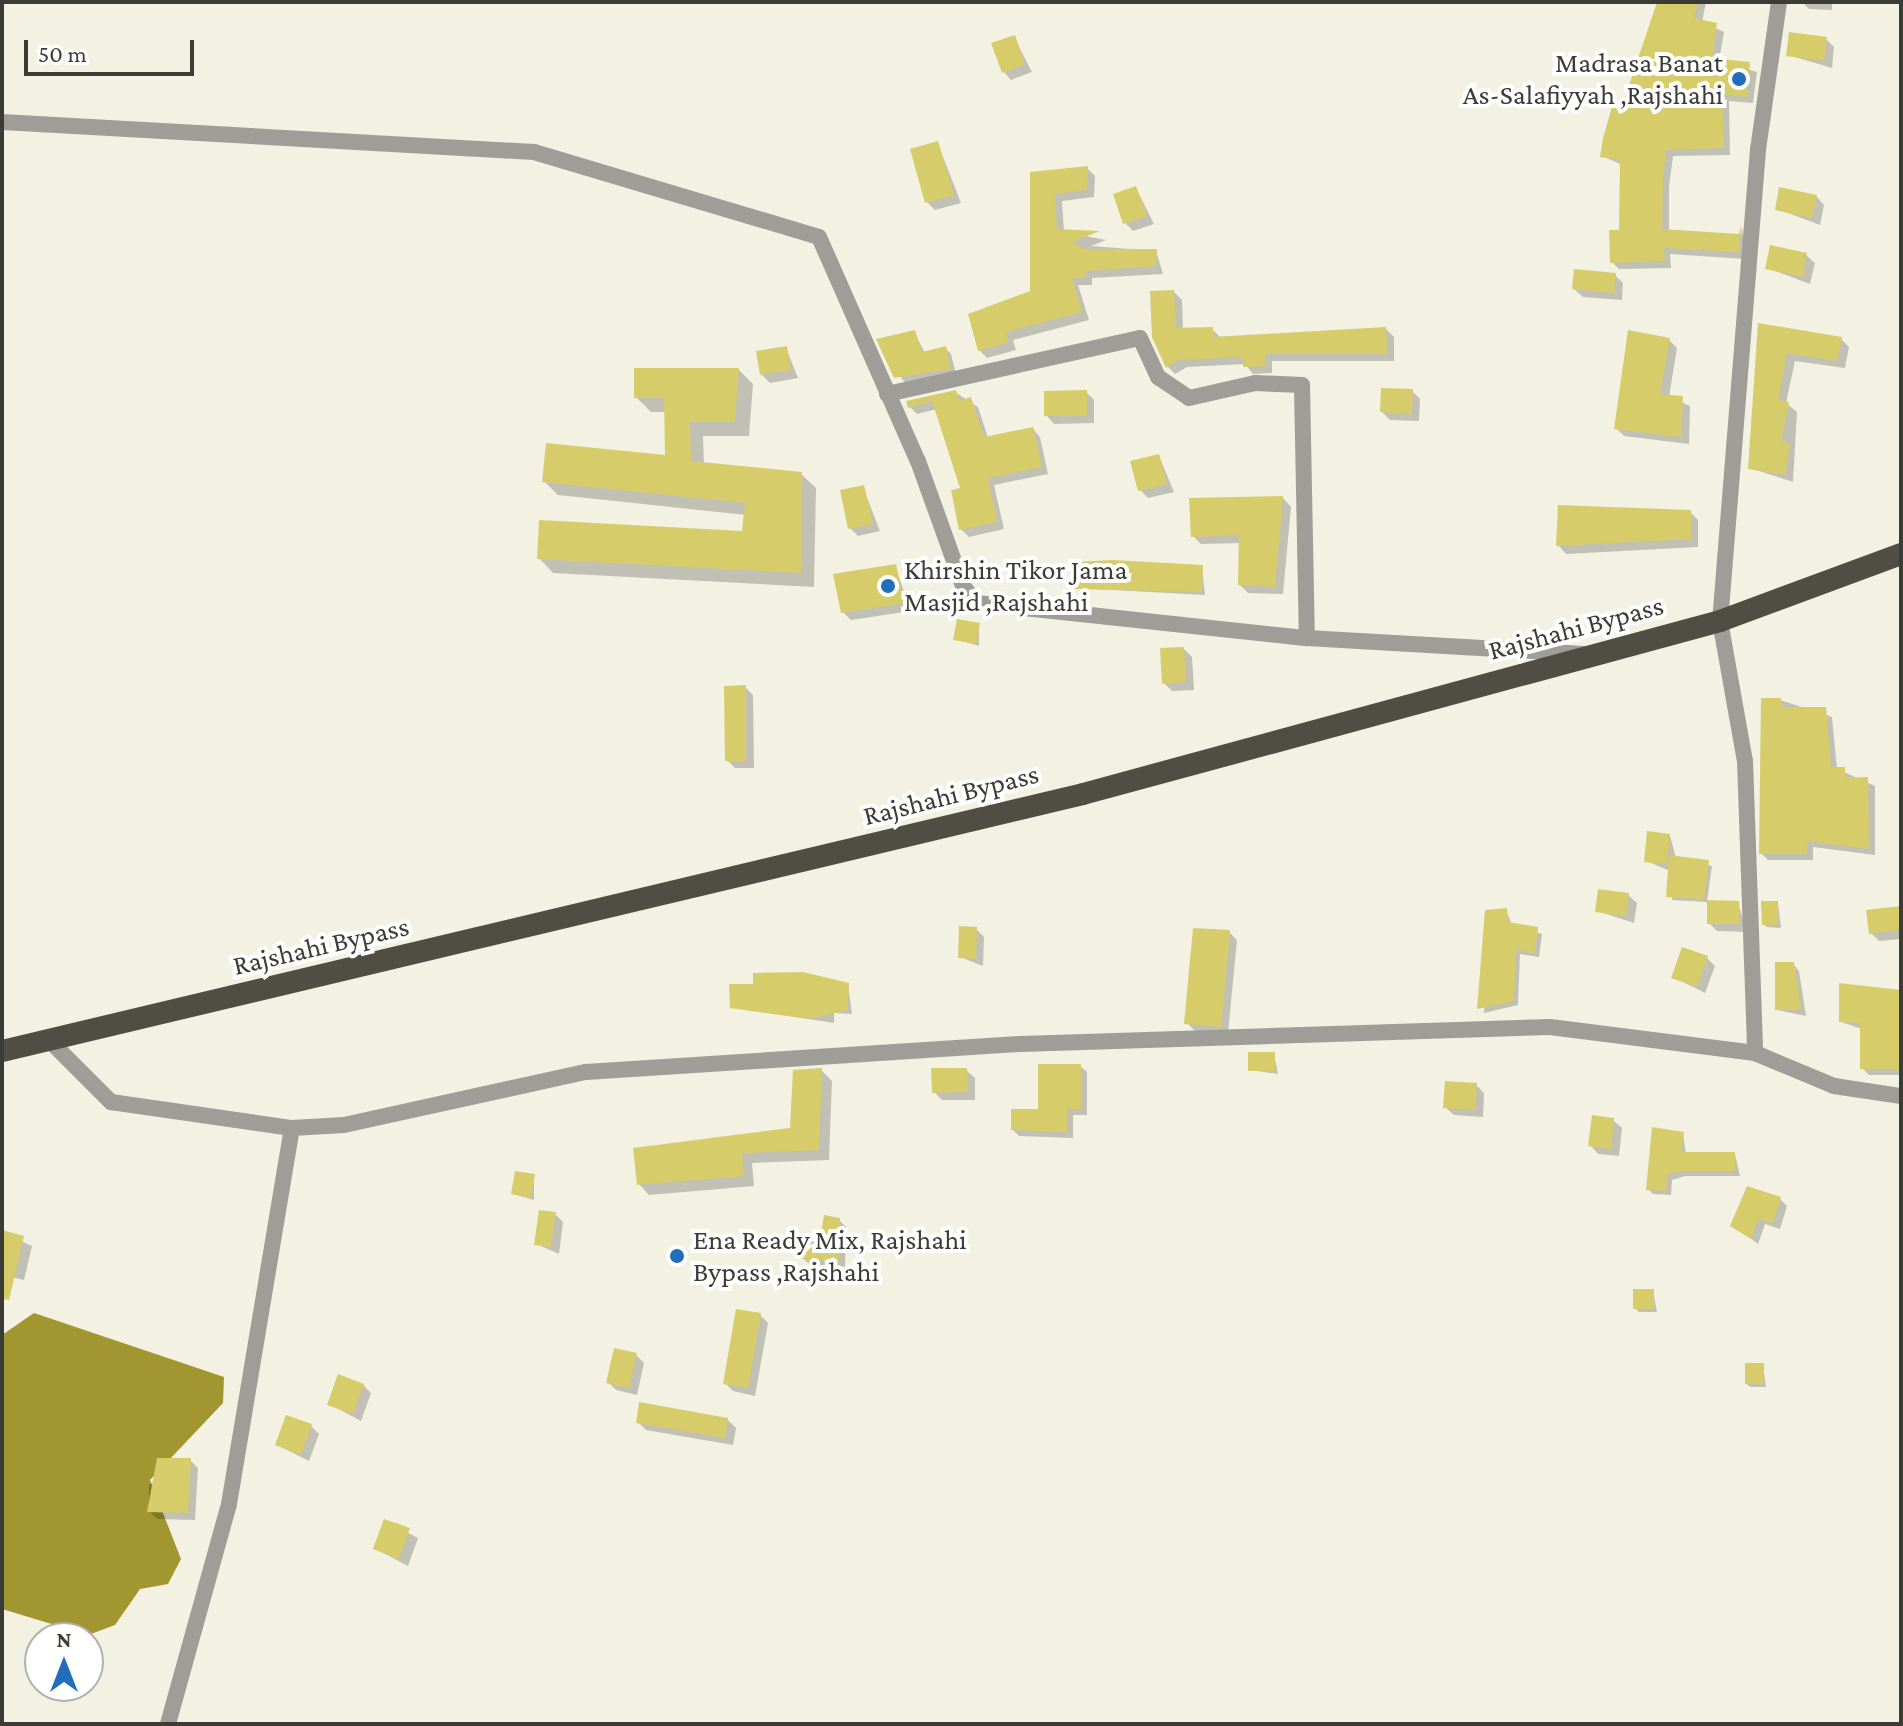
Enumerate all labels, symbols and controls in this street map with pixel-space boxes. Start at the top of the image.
scale bar [28,24,198,74]
text: 50 m [38,40,87,67]
place label: Madrasa Banat As-Salafiyyah ,Rajshahi [1463,46,1723,112]
marker: Madrasa Banat As-Salafiyyah ,Rajshahi [1730,70,1748,88]
place label: Khirshin Tikor Jama Masjid ,Rajshahi [904,553,1127,619]
marker: Khirshin Tikor Jama Masjid ,Rajshahi [879,577,897,595]
street label: Rajshahi Bypass [1485,589,1667,667]
street label: Rajshahi Bypass [860,757,1042,833]
street label: Rajshahi Bypass [230,909,412,983]
place label: Ena Ready Mix, Rajshahi Bypass ,Rajshahi [693,1223,967,1289]
marker: Ena Ready Mix, Rajshahi Bypass ,Rajshahi [668,1247,686,1265]
north arrow [24,1622,104,1702]
text: N [57,1627,72,1652]

